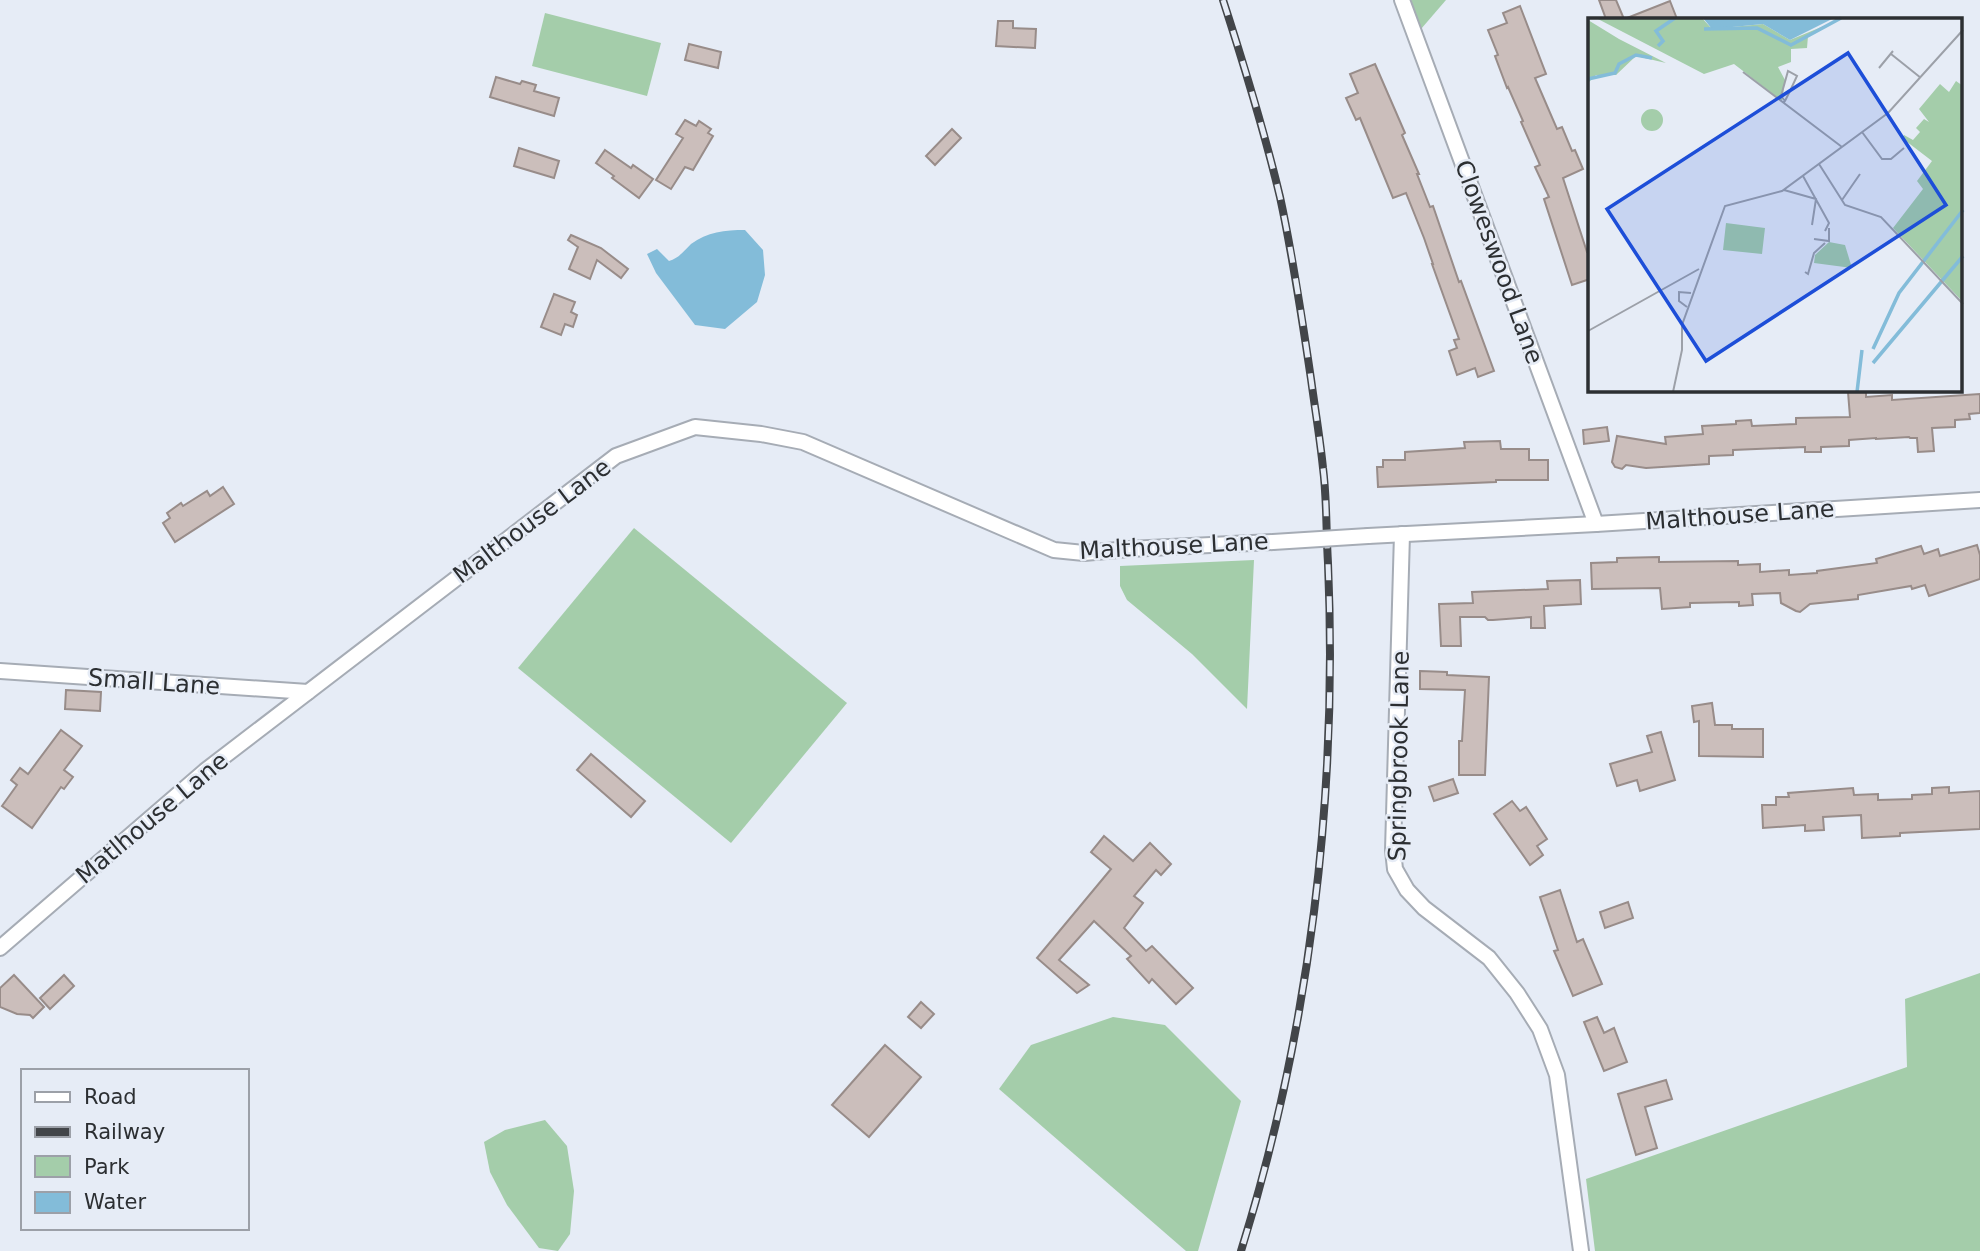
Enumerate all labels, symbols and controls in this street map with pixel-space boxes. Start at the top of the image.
inset map [1588,18,1962,392]
street label: Cloweswood Lane [1449,156,1549,368]
street label: Malthouse Lane [448,453,616,589]
street label: Malthouse Lane [1644,494,1836,536]
street label: Malthouse Lane [1079,527,1269,565]
street label: Springbrook Lane [1383,650,1415,862]
street label: Small Lane [87,663,221,701]
street label: Matlhouse Lane [70,746,234,890]
legend [21,1069,248,1230]
text: Road [84,1085,137,1109]
text: Railway [84,1120,165,1144]
text: Park [84,1155,130,1179]
text: Water [84,1190,146,1214]

